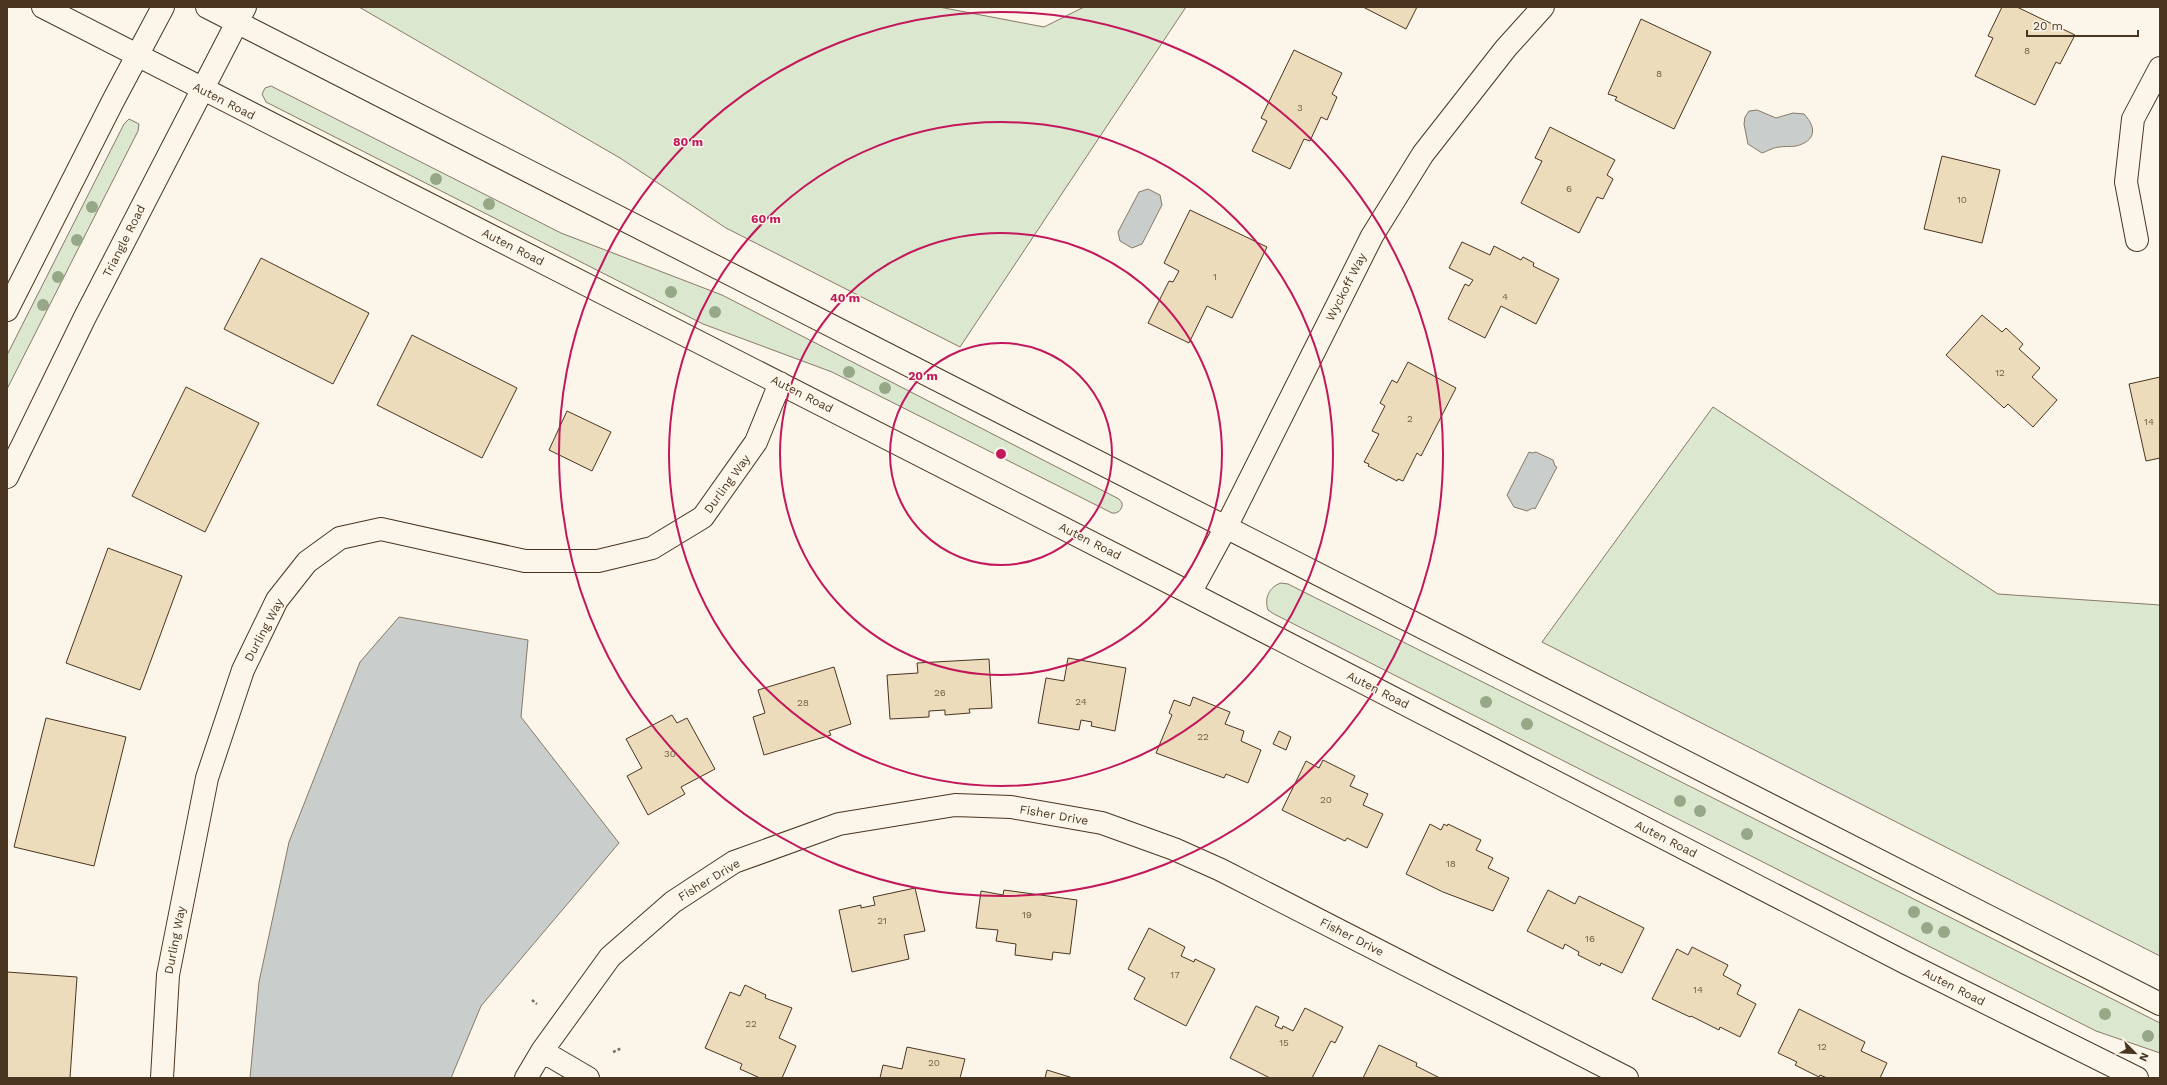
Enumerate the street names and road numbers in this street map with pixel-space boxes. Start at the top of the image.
street label: Auten Road [191,79,257,123]
street label: Triangle Road [100,203,148,279]
street label: Auten Road [480,225,546,269]
street label: Wyckoff Way [1323,250,1370,323]
street label: Auten Road [769,372,835,416]
street label: Durling Way [701,451,753,516]
street label: Auten Road [1057,519,1123,563]
street label: Durling Way [242,595,287,664]
street label: Auten Road [1345,668,1411,712]
street label: Fisher Drive [1018,802,1090,828]
street label: Auten Road [1633,817,1699,861]
street label: Fisher Drive [676,856,743,904]
street label: Durling Way [162,904,189,975]
street label: Fisher Drive [1318,915,1386,959]
street label: Auten Road [1921,965,1987,1009]

